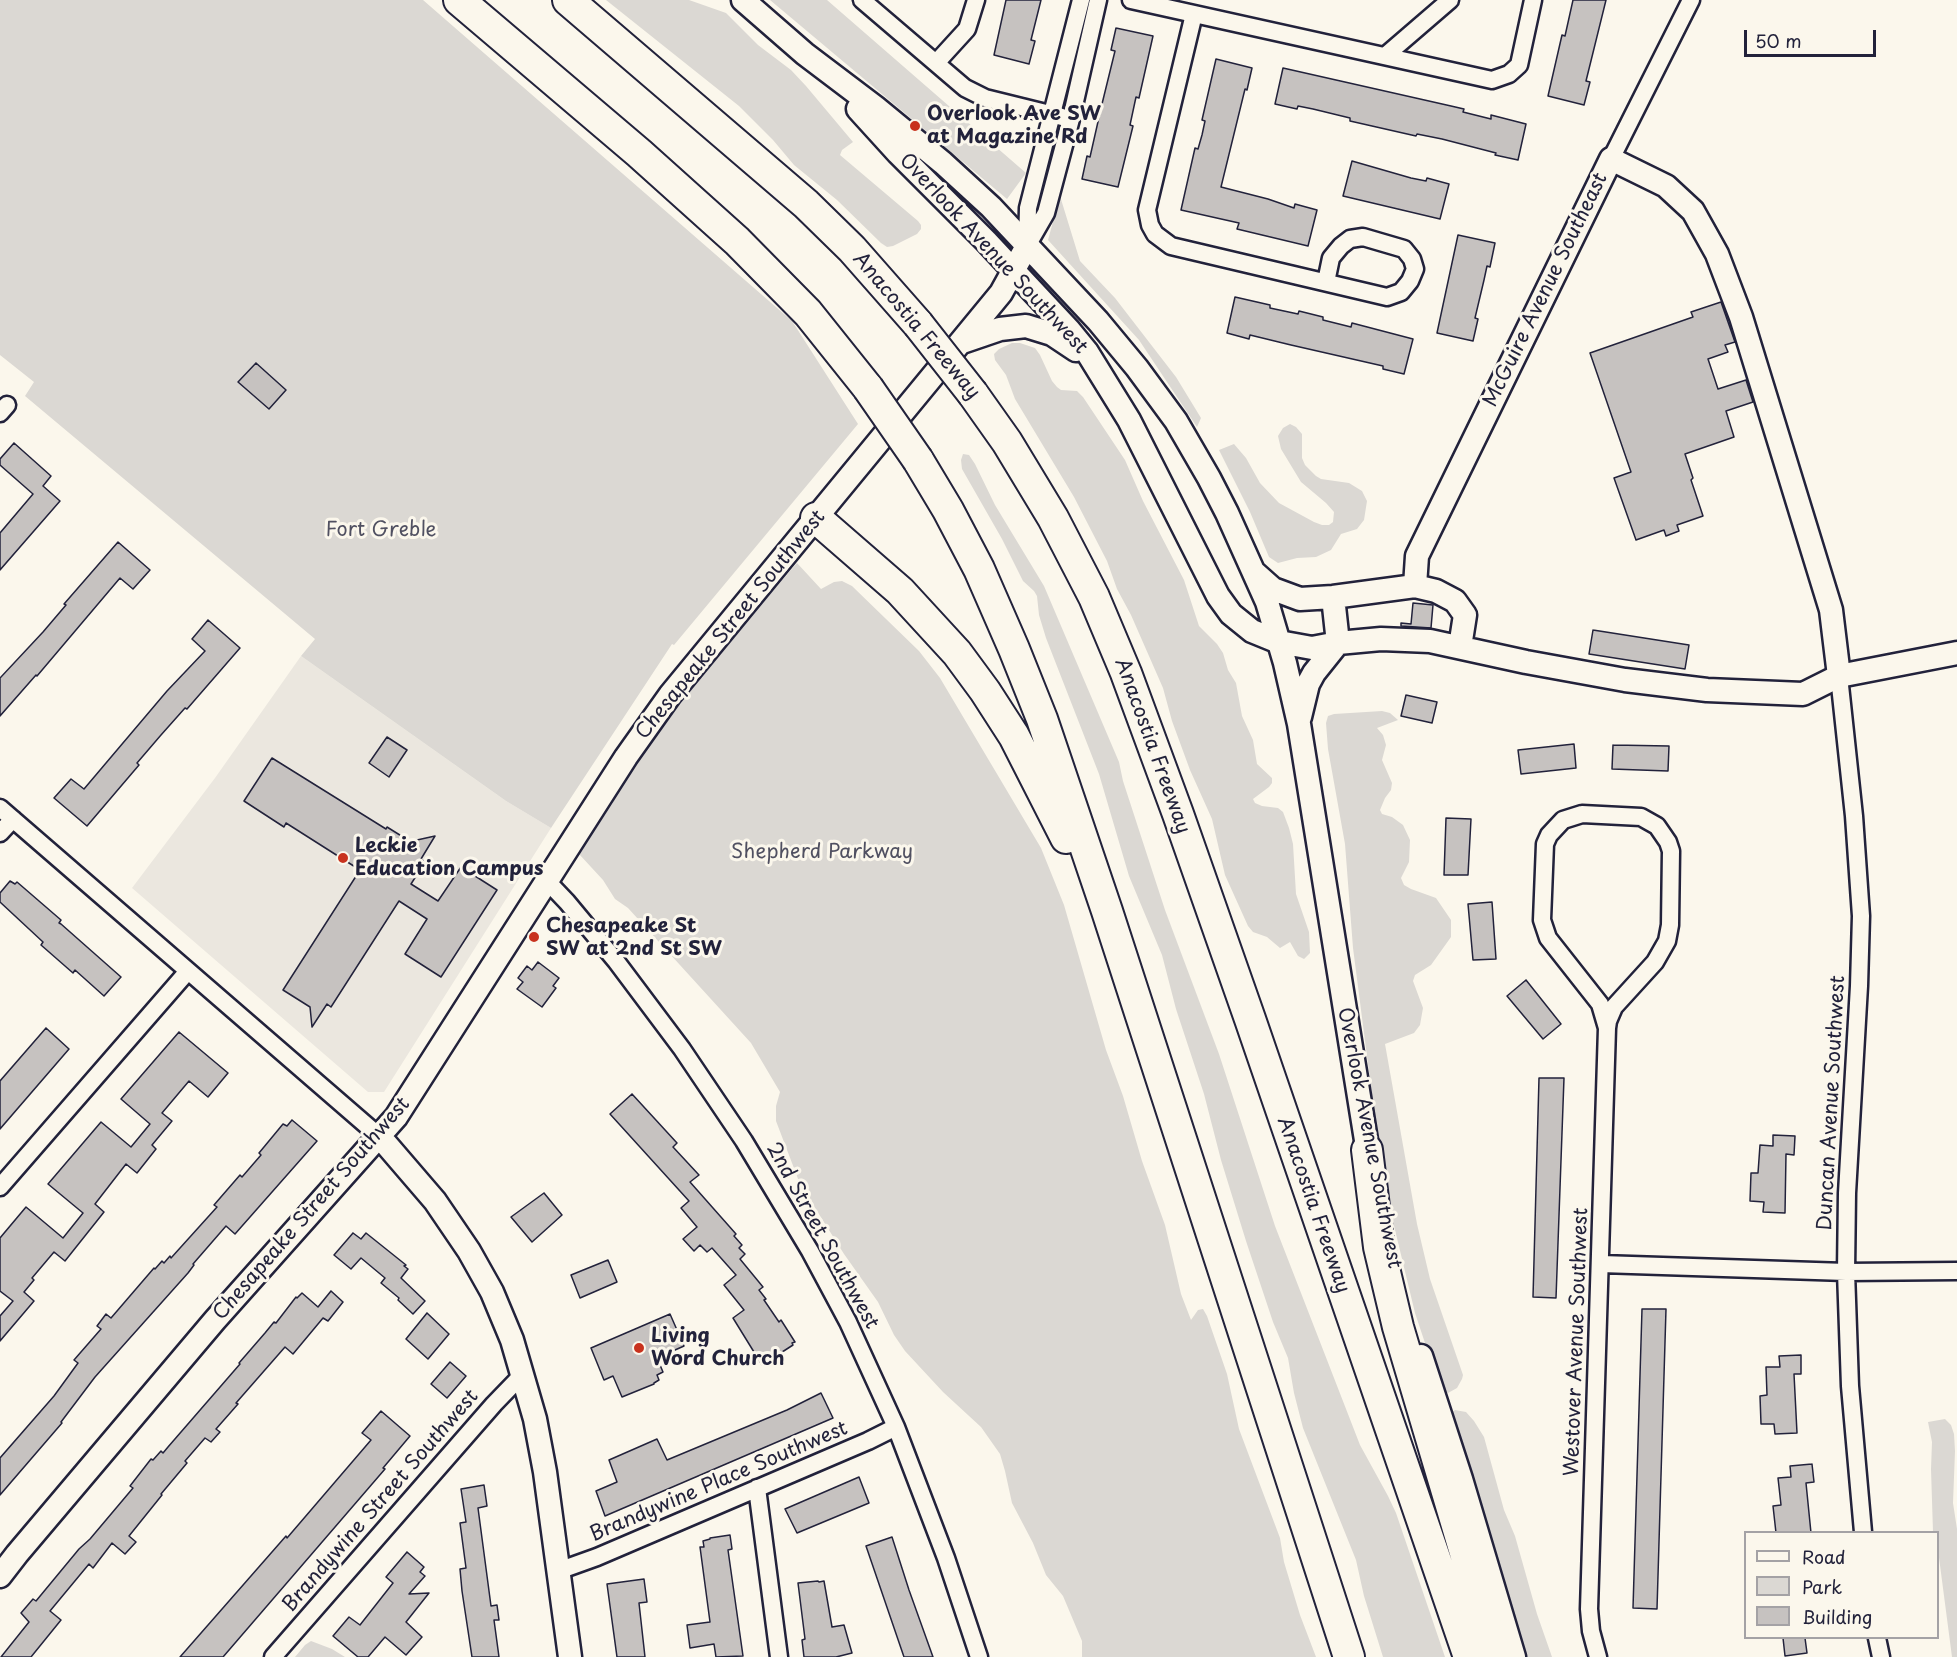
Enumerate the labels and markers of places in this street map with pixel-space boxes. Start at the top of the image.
place label: Overlook Ave SW at Magazine Rd [927,102,1101,149]
marker: Overlook Ave SW at Magazine Rd [908,119,922,133]
place label: Leckie Education Campus [355,834,544,881]
marker: Leckie Education Campus [336,851,350,865]
place label: Chesapeake St SW at 2nd St SW [546,914,722,961]
marker: Chesapeake St SW at 2nd St SW [527,930,541,944]
place label: Living Word Church [651,1324,784,1371]
marker: Living Word Church [632,1341,646,1355]

